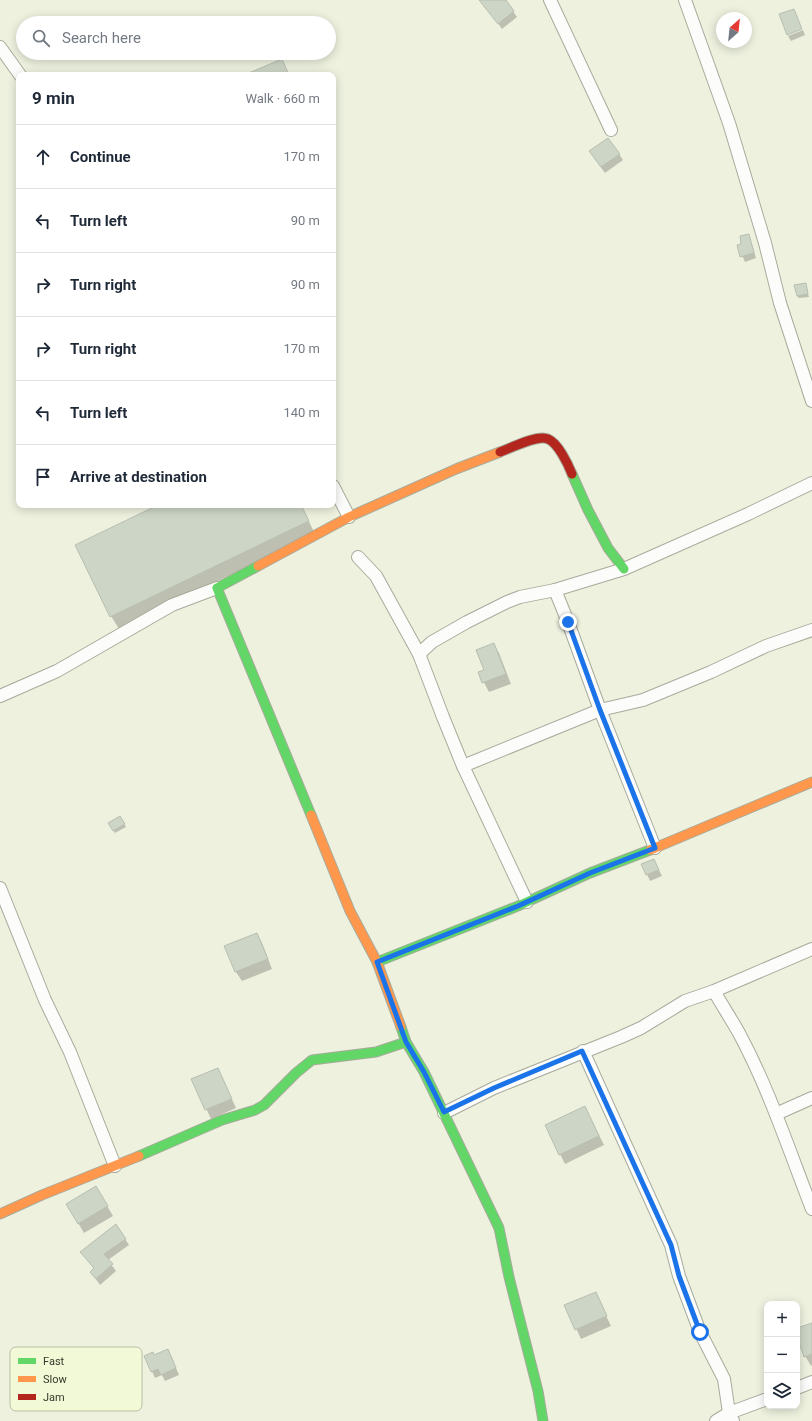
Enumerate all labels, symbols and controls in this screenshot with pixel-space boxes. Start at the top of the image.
north arrow [716,12,752,48]
search box [16,16,336,60]
icon: search [30,27,52,49]
text: Search here [62,29,141,47]
text: 9 min [32,88,75,108]
text: Walk · 660 m [245,91,320,106]
icon: ahead [32,146,54,168]
text: Continue [70,148,131,166]
text: 170 m [283,149,320,164]
icon: left [32,210,54,232]
text: Turn left [70,212,127,230]
text: 90 m [291,213,320,228]
icon: right [32,274,54,296]
text: Turn right [70,276,136,294]
text: 90 m [291,277,320,292]
icon: right [32,338,54,360]
text: Turn right [70,340,136,358]
text: 170 m [283,341,320,356]
icon: left [32,402,54,424]
text: Turn left [70,404,127,422]
text: 140 m [283,405,320,420]
icon: arrive [32,466,54,488]
text: Arrive at destination [70,468,207,486]
route end [559,613,577,631]
map controls [764,1301,800,1409]
button: + [764,1301,800,1337]
route start [691,1323,709,1341]
button: − [764,1337,800,1373]
legend [10,1347,142,1411]
text: Fast [43,1355,65,1368]
text: Slow [43,1373,67,1386]
button: layers [764,1373,800,1409]
text: Jam [43,1391,65,1404]

